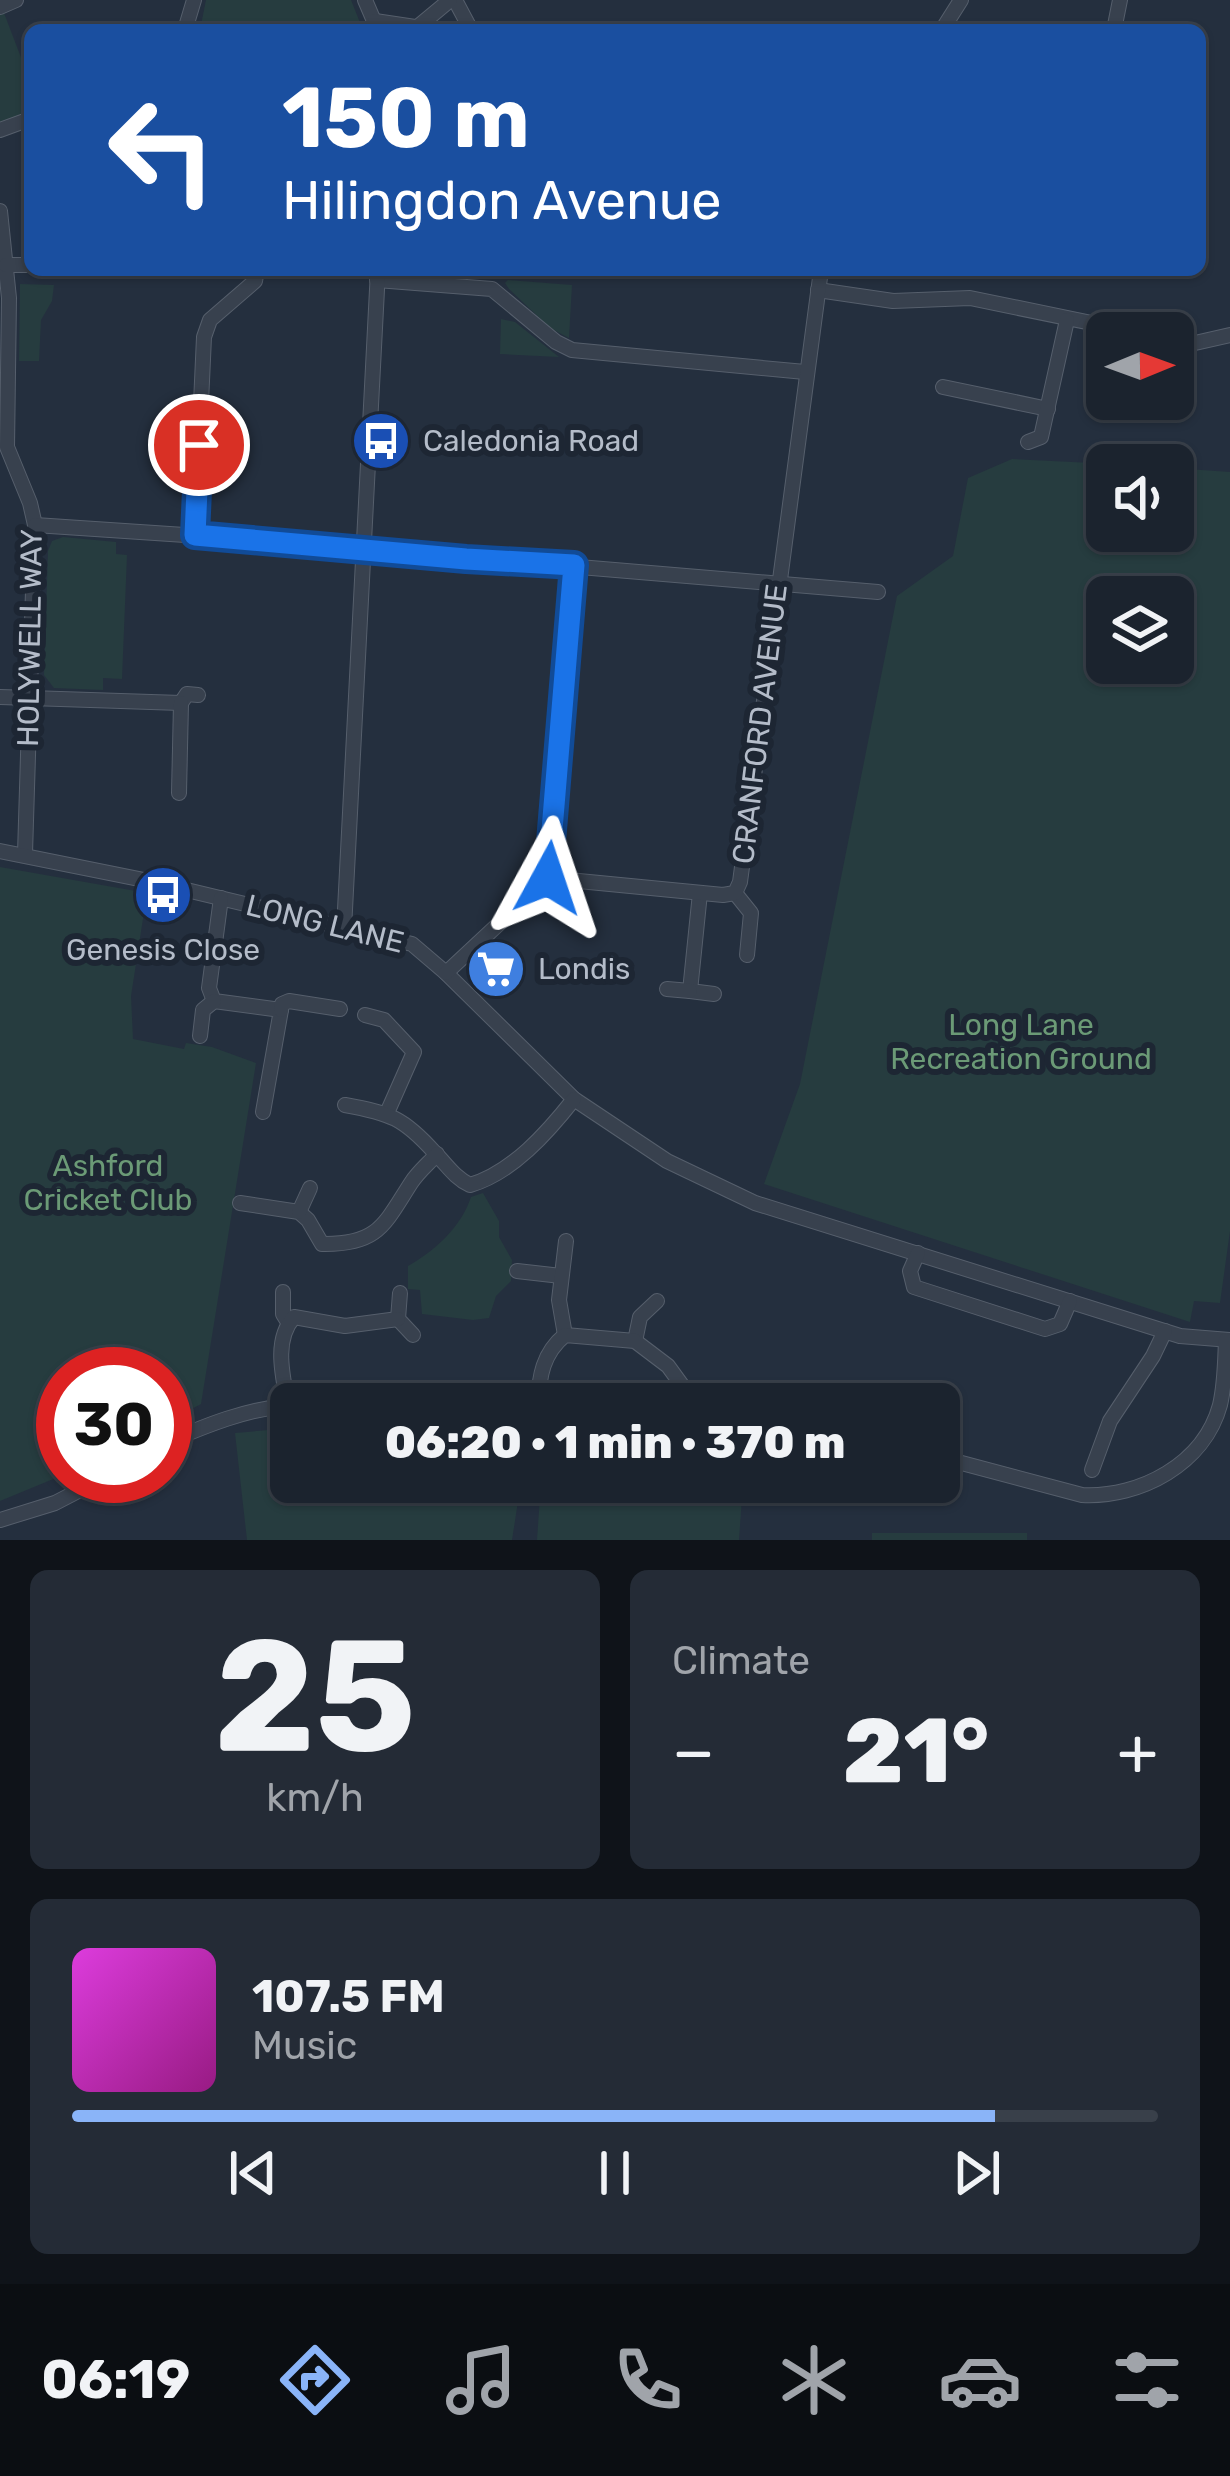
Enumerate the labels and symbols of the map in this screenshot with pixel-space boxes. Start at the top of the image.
north arrow [1086,312,1194,420]
pin [148,394,250,496]
bus stop icon: Caledonia Road [350,410,412,472]
place label: Caledonia Road [423,423,639,459]
street label: HOLYWELL WAY [10,529,50,747]
street label: CRANFORD AVENUE [725,582,795,866]
position arrow [485,815,611,941]
bus stop icon: Genesis Close [132,864,194,926]
street label: LONG LANE [242,887,408,961]
place label: Genesis Close [66,932,260,968]
supermarket icon: Londis [465,938,527,1000]
place label: Londis [538,951,630,987]
park label: Long Lane Recreation Ground [890,1007,1152,1077]
park label: Ashford Cricket Club [24,1148,192,1218]
speed limit sign: 30 [36,1347,192,1503]

